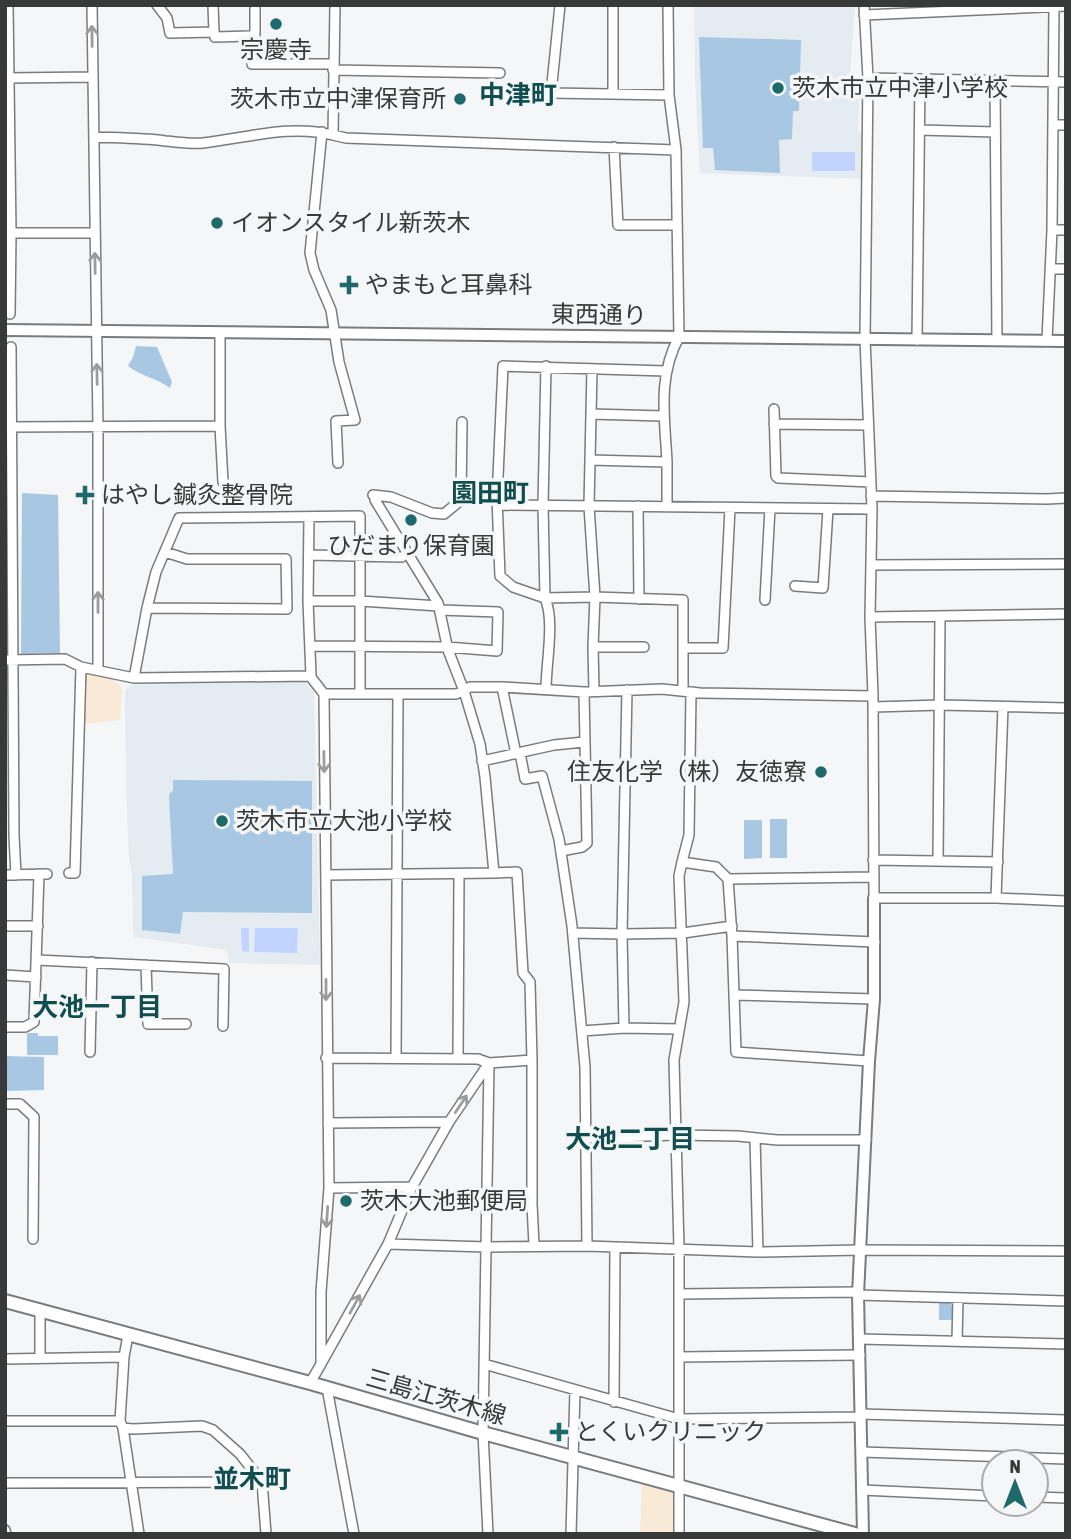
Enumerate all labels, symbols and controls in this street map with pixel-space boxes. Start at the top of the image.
marker: 宗慶寺 [268,16,284,32]
one-way arrow [85,24,99,47]
place label: 宗慶寺 [240,36,312,63]
place label: 茨木市立中津小学校 [792,74,1008,101]
district label: 中津町 [479,80,557,110]
marker: 茨木市立中津小学校 [770,80,786,96]
place label: 茨木市立中津保育所 [230,85,446,112]
marker: 茨木市立中津保育所 [452,91,468,107]
place label: イオンスタイル新茨木 [231,209,471,236]
marker: イオンスタイル新茨木 [209,215,225,231]
one-way arrow [88,252,102,275]
place label: やまもと耳鼻科 [365,271,533,298]
marker: やまもと耳鼻科 [339,275,359,295]
street label: 東西通り [551,300,647,329]
one-way arrow [90,363,103,386]
district label: 園田町 [451,478,529,508]
place label: はやし鍼灸整骨院 [101,481,293,508]
marker: はやし鍼灸整骨院 [75,485,95,505]
marker: ひだまり保育園 [403,512,419,528]
place label: ひだまり保育園 [327,532,495,559]
one-way arrow [91,590,105,613]
one-way arrow [318,751,331,774]
place label: 住友化学（株）友徳寮 [567,758,807,785]
marker: 住友化学（株）友徳寮 [813,764,829,780]
place label: 茨木市立大池小学校 [236,807,452,834]
marker: 茨木市立大池小学校 [214,813,230,829]
one-way arrow [319,978,333,1001]
district label: 大池一丁目 [32,992,162,1022]
one-way arrow [454,1094,468,1114]
district label: 大池二丁目 [565,1124,695,1154]
place label: 茨木大池郵便局 [360,1187,528,1214]
marker: 茨木大池郵便局 [338,1193,354,1209]
one-way arrow [320,1206,333,1228]
one-way arrow [349,1294,362,1315]
street label: 三島江茨木線 [363,1364,509,1429]
place label: とくいクリニック [575,1418,766,1445]
marker: とくいクリニック [549,1422,569,1442]
north arrow [980,1448,1050,1518]
text: N [1009,1455,1021,1477]
district label: 並木町 [213,1464,291,1494]

